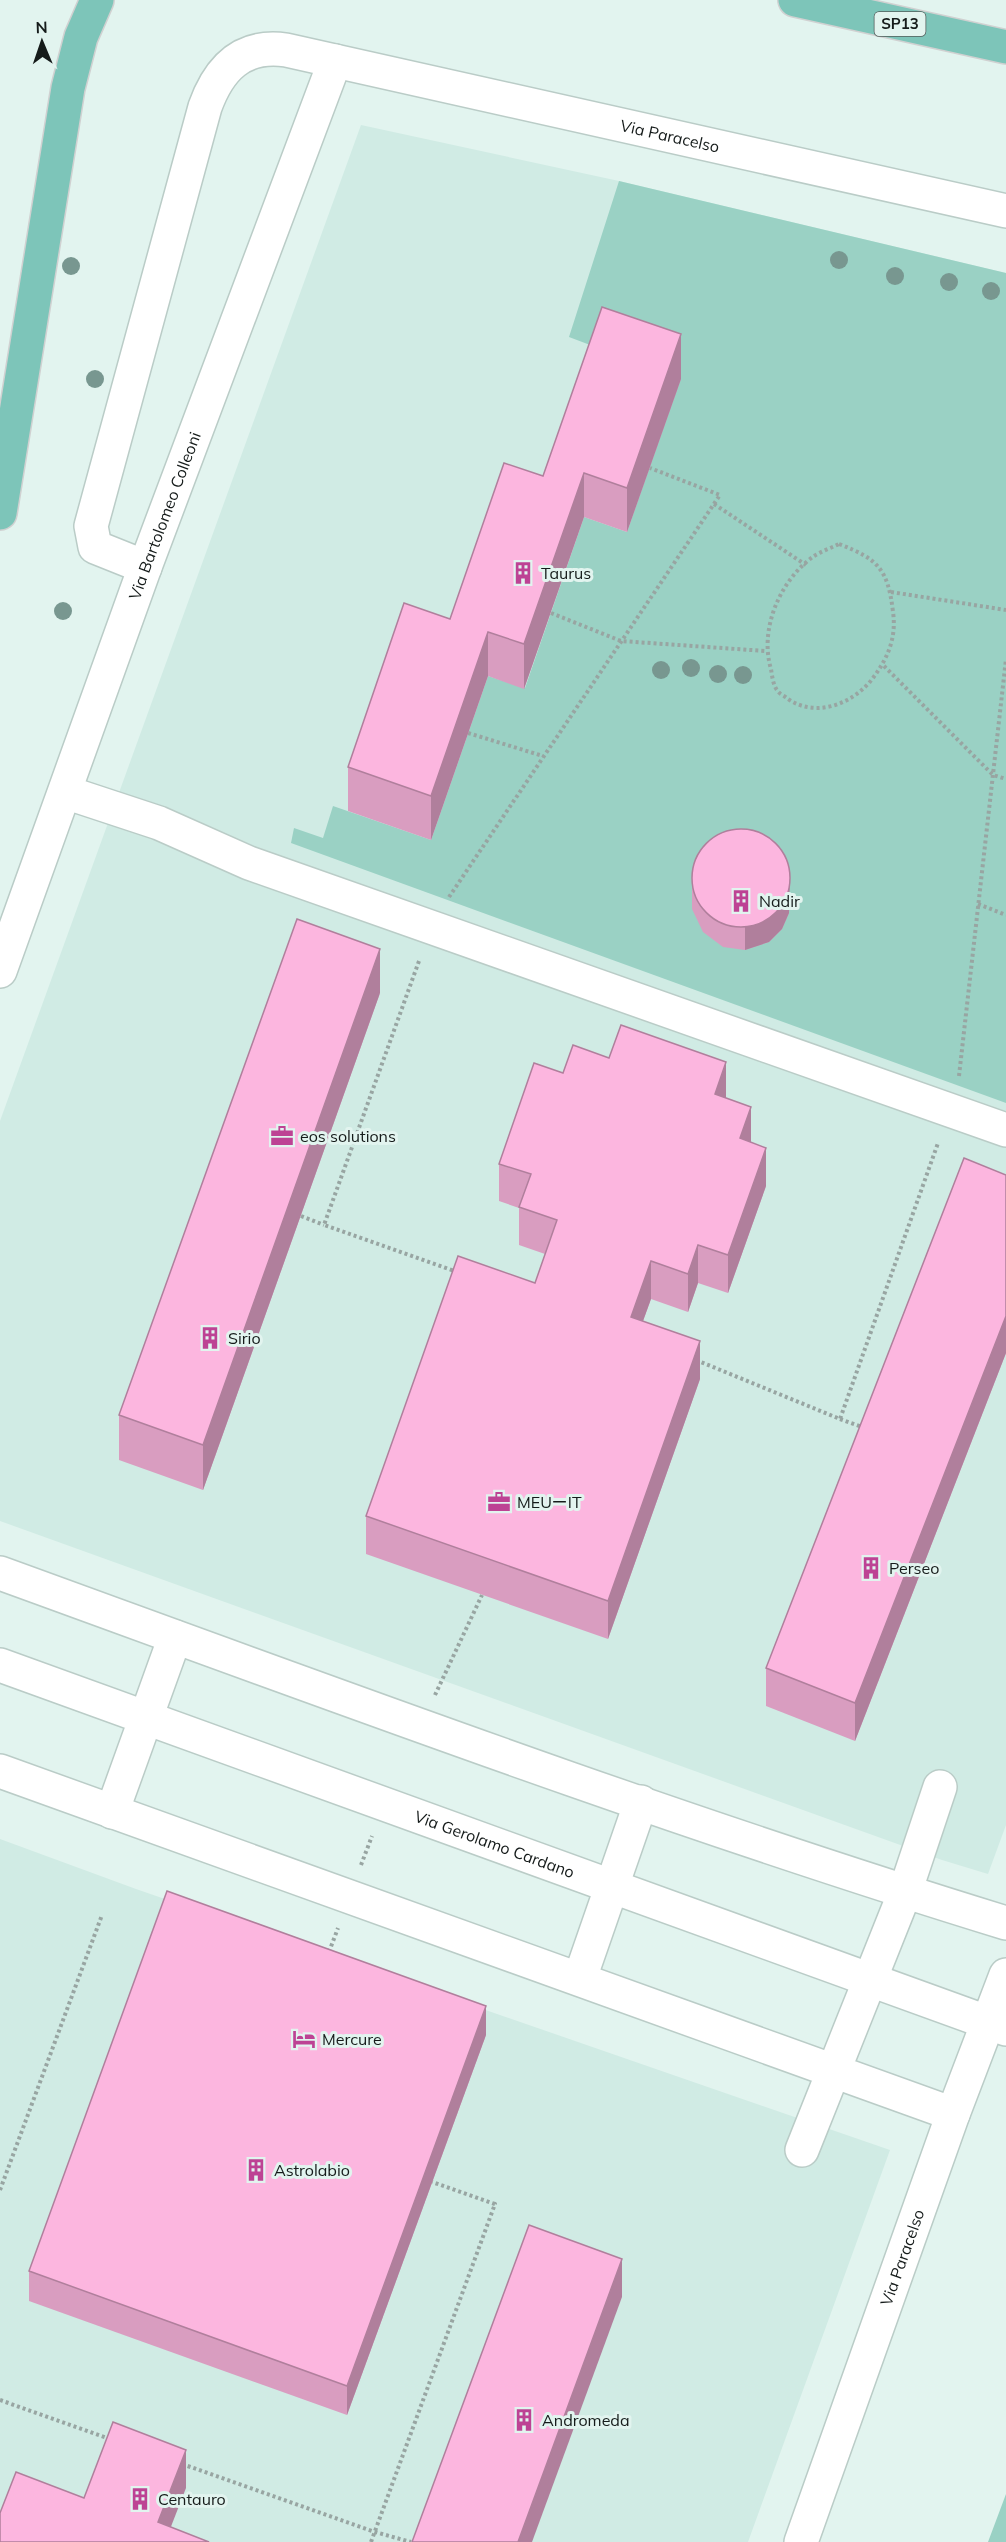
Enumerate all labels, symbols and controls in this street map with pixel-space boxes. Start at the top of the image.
north arrow [12,12,72,72]
road number: SP13 [874,12,926,36]
text: N [35,17,48,37]
street label: Via Paracelso [618,115,721,157]
street label: Via Bartolomeo Colleoni [124,429,205,602]
building icon: Taurus [510,560,536,586]
place label: Taurus [541,563,591,583]
building icon: Nadir [728,888,754,914]
place label: Nadir [759,891,800,911]
office icon: eos solutions [269,1123,295,1149]
place label: eos solutions [300,1126,396,1146]
building icon: Sirio [197,1325,223,1351]
place label: Sirio [228,1328,261,1348]
office icon: MEUーIT [486,1489,512,1515]
place label: MEUーIT [517,1492,582,1512]
building icon: Perseo [858,1555,884,1581]
place label: Perseo [889,1558,939,1578]
street label: Via Gerolamo Cardano [412,1806,577,1882]
hotel icon: Mercure [291,2026,317,2052]
place label: Mercure [322,2029,382,2049]
building icon: Astrolabio [243,2157,269,2183]
place label: Astrolabio [274,2160,350,2180]
street label: Via Paracelso [876,2206,928,2308]
building icon: Andromeda [511,2407,537,2433]
place label: Andromeda [542,2410,630,2430]
building icon: Centauro [127,2486,153,2512]
place label: Centauro [158,2489,226,2509]

